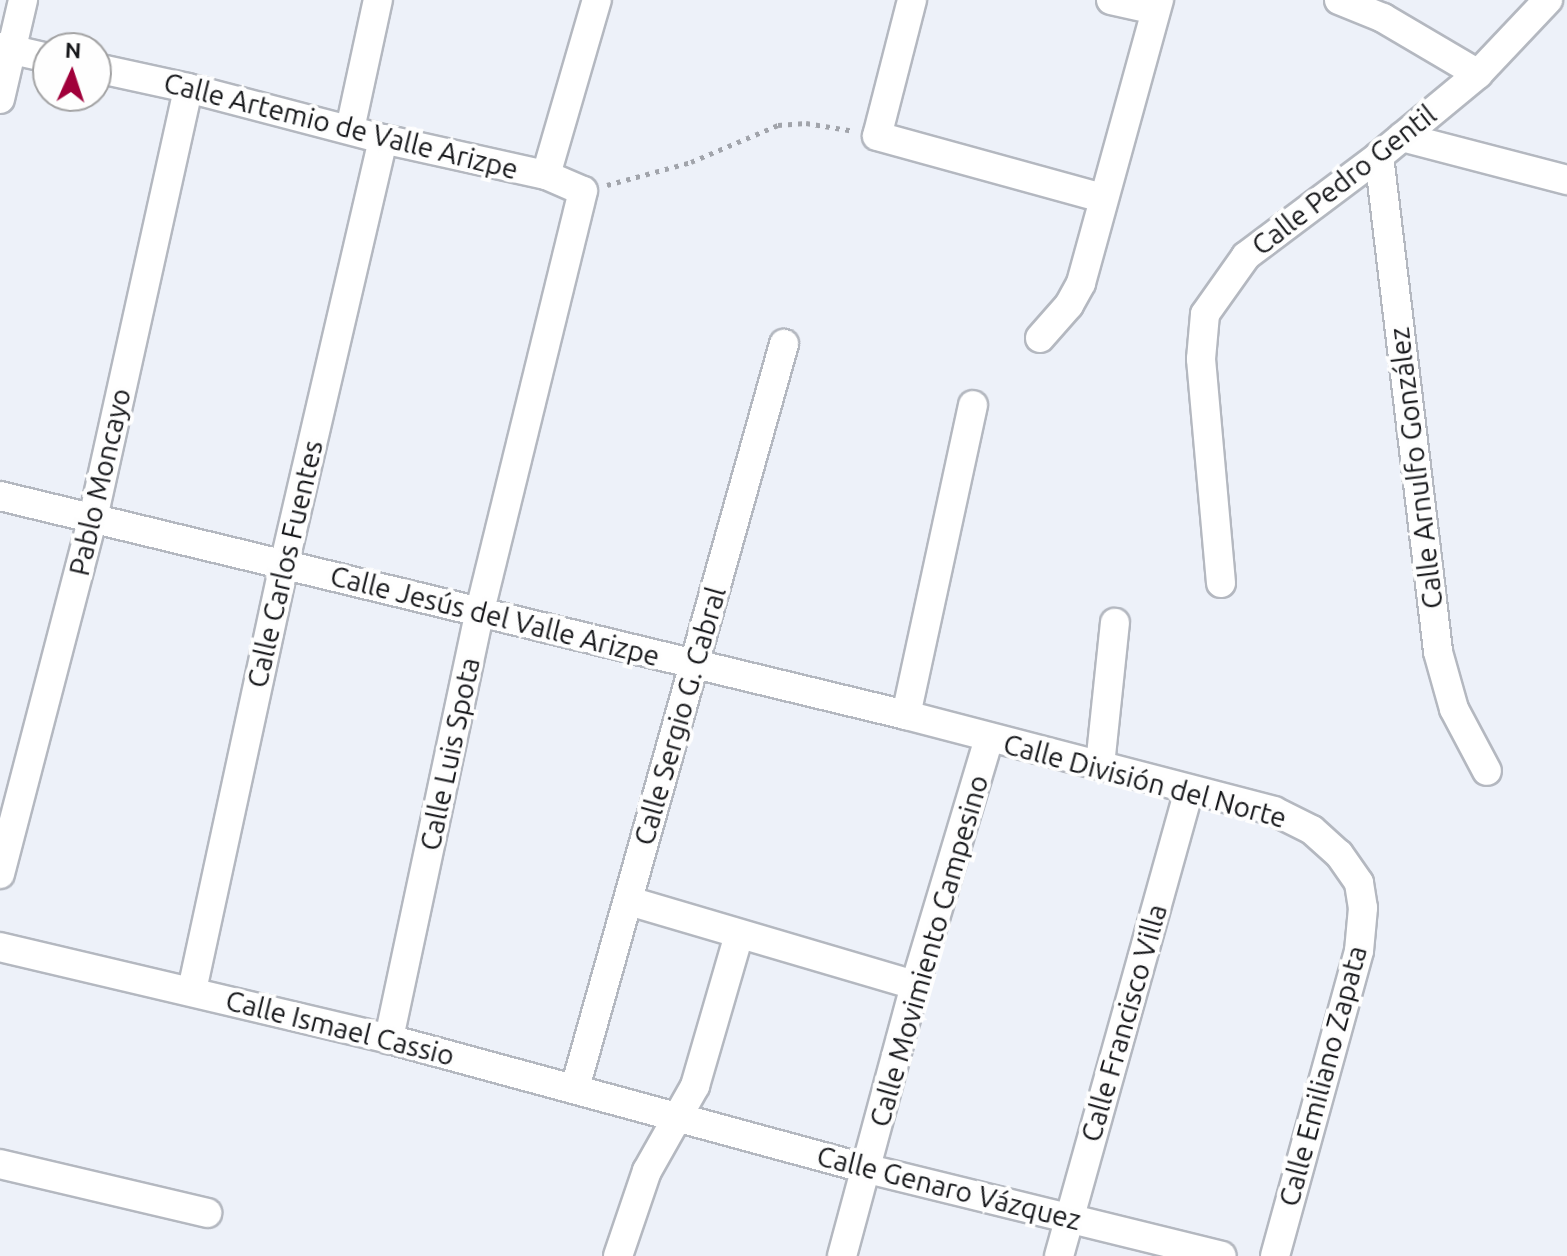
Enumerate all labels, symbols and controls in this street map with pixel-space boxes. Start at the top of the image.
north arrow [32,32,112,112]
text: N [64,37,82,62]
street label: Calle Artemio de Valle Arizpe [160,66,522,186]
street label: Calle Pedro Gentil [1245,98,1443,262]
street label: Calle Arnulfo González [1382,325,1450,611]
street label: Pablo Moncayo [62,385,138,579]
street label: Calle Carlos Fuentes [240,437,330,691]
street label: Calle Jesús del Valle Arizpe [327,559,663,673]
street label: Calle Sergio G. Cabral [627,583,733,849]
street label: Calle Luis Spota [413,654,487,854]
street label: Calle División del Norte [1000,727,1290,835]
street label: Calle Movimiento Campesino [863,771,995,1131]
street label: Calle Francisco Villa [1074,900,1174,1146]
street label: Calle Emiliano Zapata [1272,942,1374,1210]
street label: Calle Ismael Cassio [222,983,458,1073]
street label: Calle Genaro Vázquez [813,1139,1085,1237]

